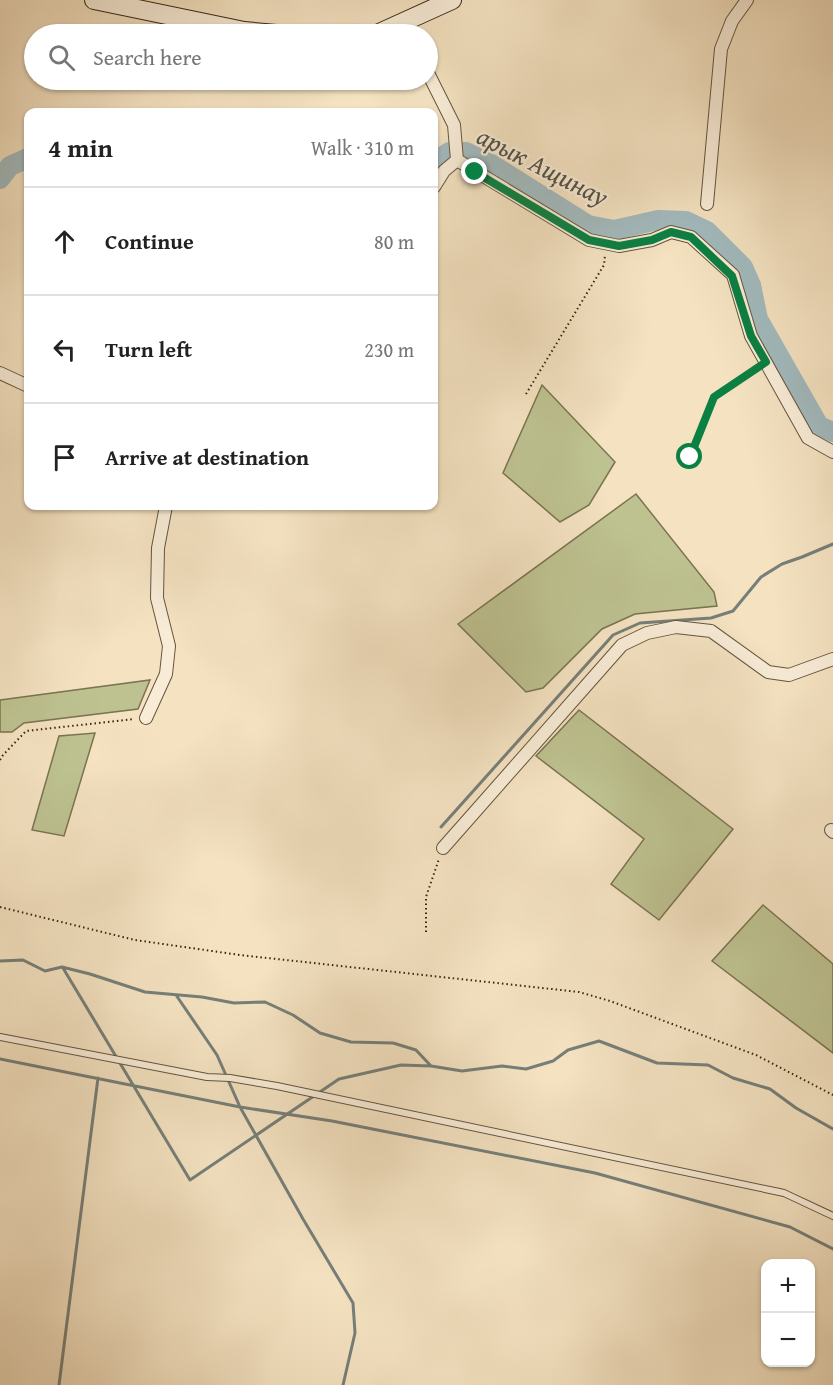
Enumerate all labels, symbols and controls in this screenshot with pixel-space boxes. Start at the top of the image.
search box [24,24,438,90]
icon: search [45,41,78,74]
text: Search here [93,41,202,73]
water label: арык Ащинау [471,116,615,216]
text: 4 min [48,128,113,167]
text: Walk · 310 m [311,133,414,162]
route end [461,158,487,184]
icon: ahead [48,225,81,258]
text: Continue [105,225,194,257]
text: 80 m [374,227,414,256]
icon: left [48,333,81,366]
text: Turn left [105,333,192,365]
text: 230 m [364,335,414,364]
icon: arrive [48,441,81,474]
text: Arrive at destination [105,441,309,473]
route start [676,443,702,469]
map controls [761,1259,815,1367]
button: + [761,1259,815,1313]
button: − [761,1313,815,1367]

